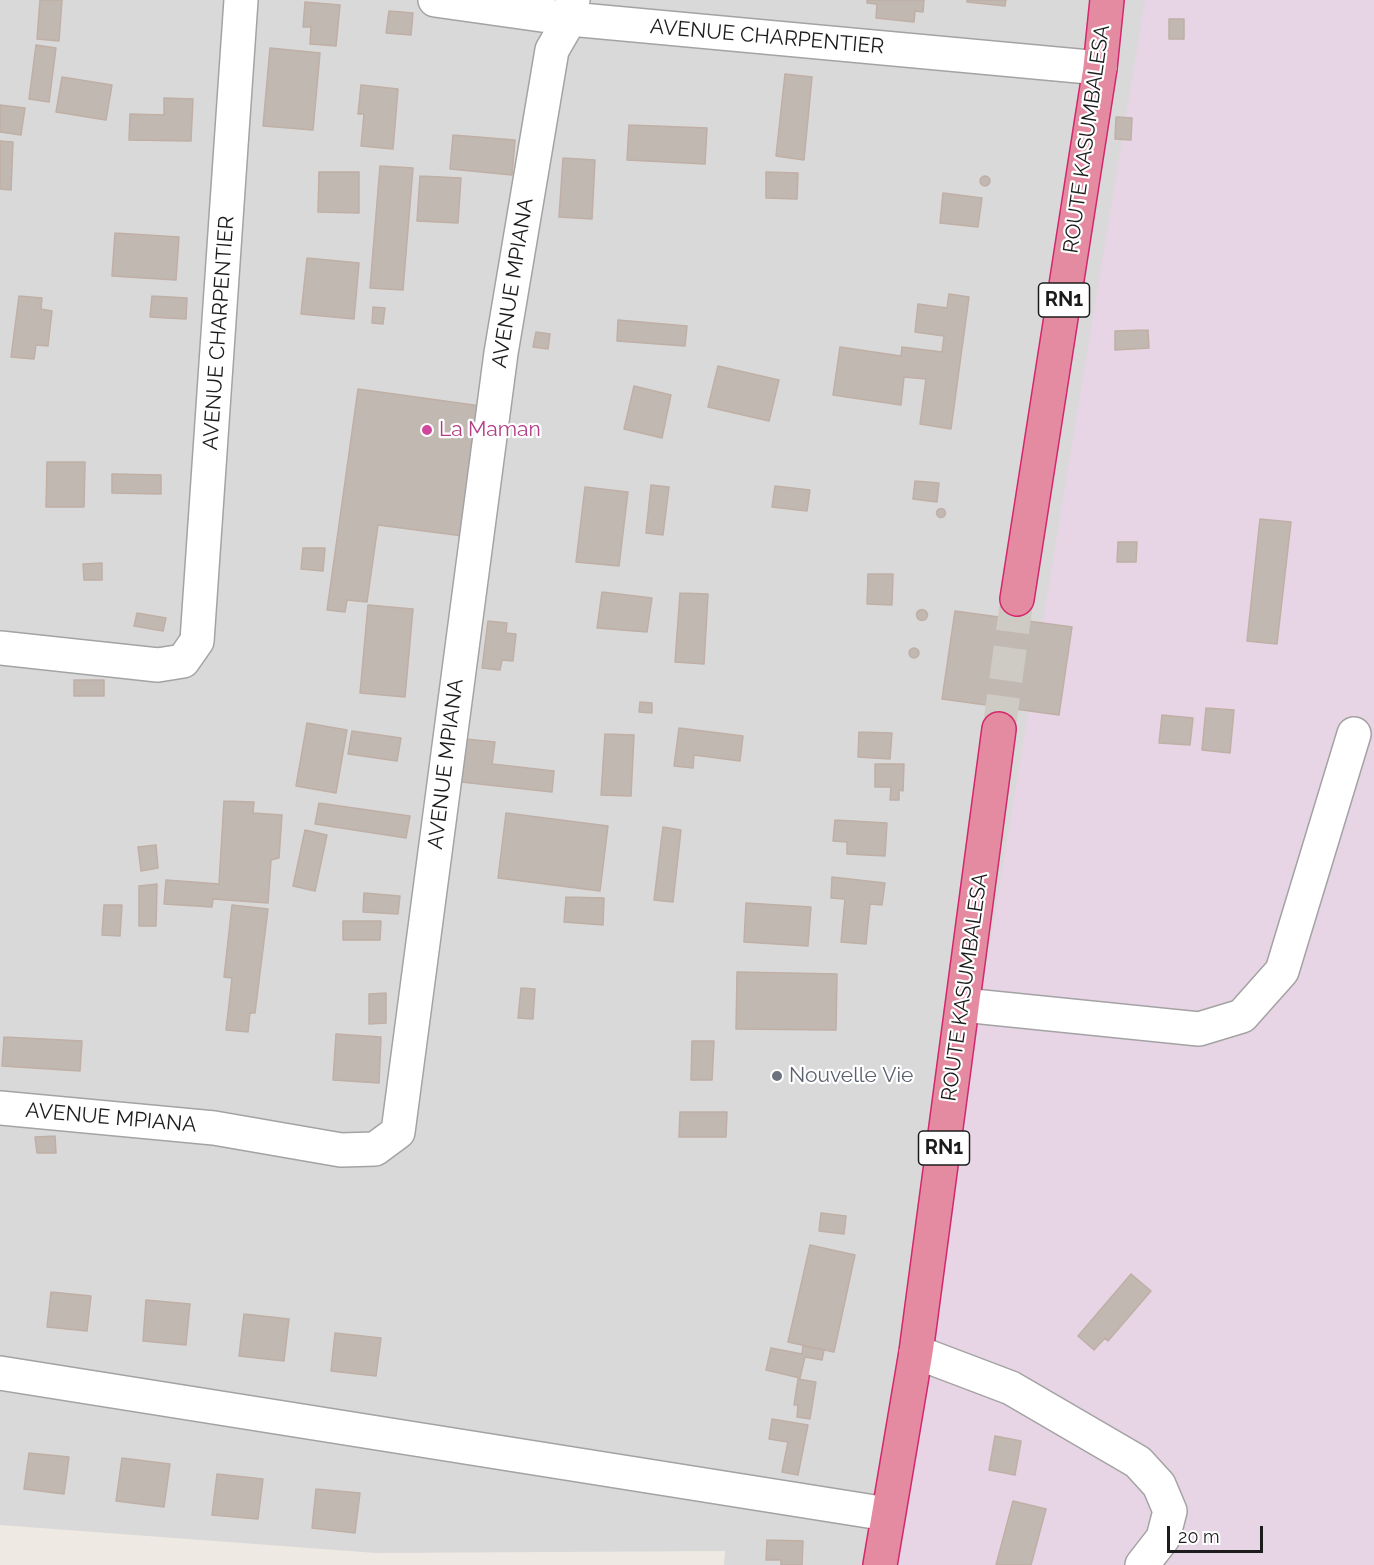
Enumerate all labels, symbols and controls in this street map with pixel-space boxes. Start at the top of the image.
street label: AVENUE CHARPENTIER [649,14,885,60]
street label: ROUTE KASUMBALESA [1058,23,1116,255]
street label: AVENUE MPIANA [487,196,539,370]
street label: AVENUE CHARPENTIER [198,215,240,451]
road number: RN1 [1038,283,1090,317]
place label: La Maman [439,417,541,443]
marker: La Maman [420,423,434,437]
street label: AVENUE MPIANA [423,677,469,851]
street label: ROUTE KASUMBALESA [936,871,994,1103]
place label: Nouvelle Vie [789,1063,913,1089]
marker: Nouvelle Vie [770,1069,784,1083]
street label: AVENUE MPIANA [24,1098,198,1138]
road number: RN1 [918,1131,970,1165]
scale bar [1170,1514,1266,1552]
text: 20 m [1178,1526,1220,1547]

